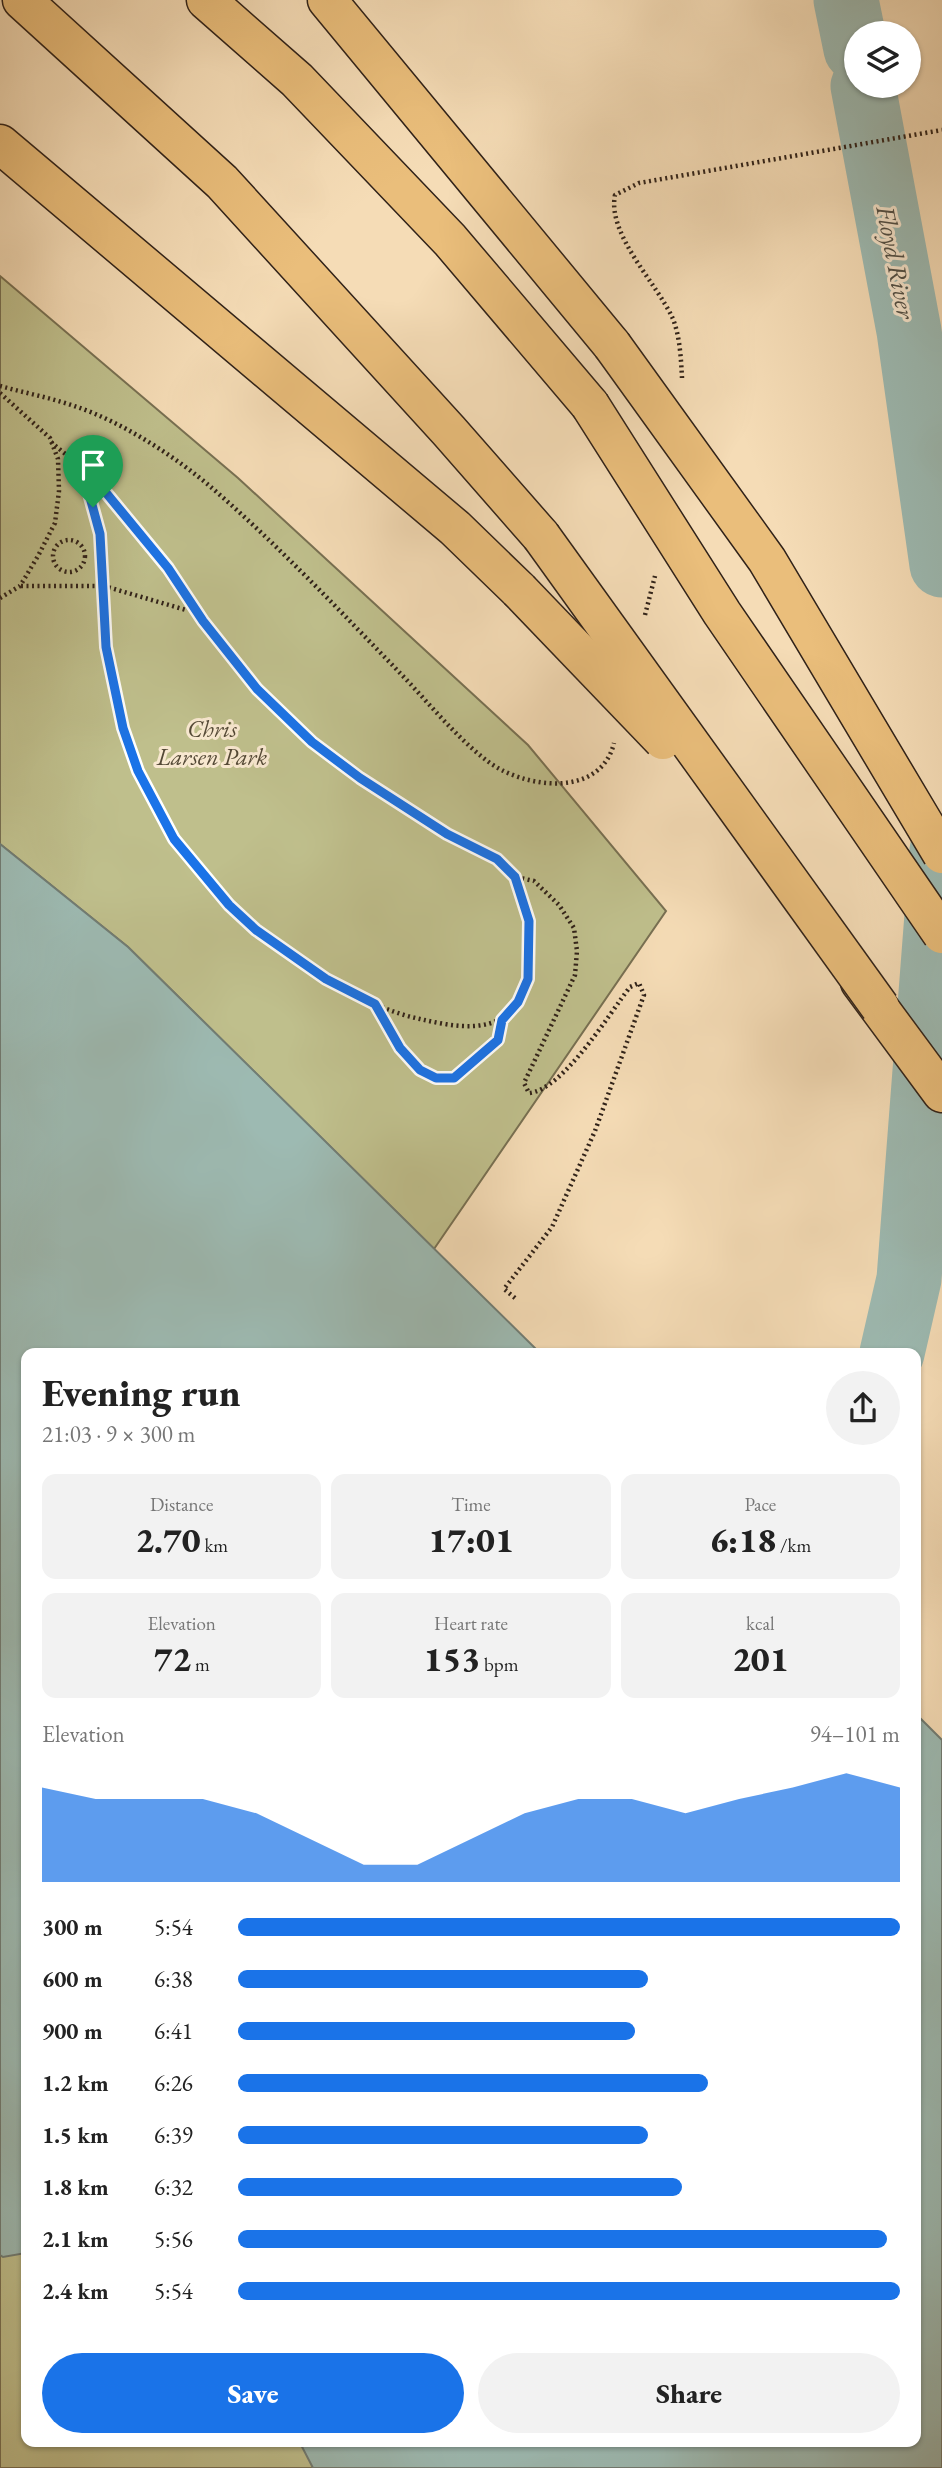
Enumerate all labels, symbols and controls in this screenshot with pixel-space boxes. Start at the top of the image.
map controls [844,21,921,98]
button: layers [844,21,921,98]
water label: Floyd River [868,202,924,323]
pin [63,435,123,507]
icon: arrive [74,446,112,484]
park label: Chris Larsen Park [156,713,267,772]
text: Evening run [42,1368,240,1417]
button: share [826,1371,900,1445]
text: 21:03 · 9 × 300 m [42,1419,195,1449]
text: Distance [150,1492,213,1517]
text: Time [451,1492,491,1517]
text: Pace [744,1492,776,1517]
text: 2.70 [135,1517,201,1562]
text: 17:01 [428,1517,514,1562]
text: 6:18 [709,1517,776,1562]
text: km [201,1533,228,1558]
text: /km [776,1533,811,1558]
text: Elevation [147,1611,216,1636]
text: Heart rate [434,1611,508,1636]
text: kcal [746,1611,775,1636]
text: 72 [153,1636,191,1681]
text: 153 [424,1636,480,1681]
text: 201 [732,1636,789,1681]
text: m [191,1652,210,1677]
text: bpm [480,1652,518,1677]
text: Elevation [42,1719,125,1749]
text: 94–101 m [810,1719,900,1749]
text: 300 m [42,1912,103,1942]
text: 5:54 [154,1912,193,1942]
text: 600 m [42,1964,103,1994]
text: 6:38 [154,1964,193,1994]
text: 900 m [42,2016,103,2046]
text: 6:41 [154,2016,193,2046]
text: 1.2 km [42,2068,109,2098]
text: 6:26 [154,2068,193,2098]
text: 1.5 km [42,2120,109,2150]
text: 6:39 [154,2120,193,2150]
text: 1.8 km [42,2172,109,2202]
text: 6:32 [154,2172,193,2202]
text: 2.1 km [42,2224,109,2254]
text: 5:56 [154,2224,193,2254]
text: 2.4 km [42,2276,109,2306]
text: 5:54 [154,2276,193,2306]
button: Save [42,2353,464,2433]
button: Share [478,2353,900,2433]

